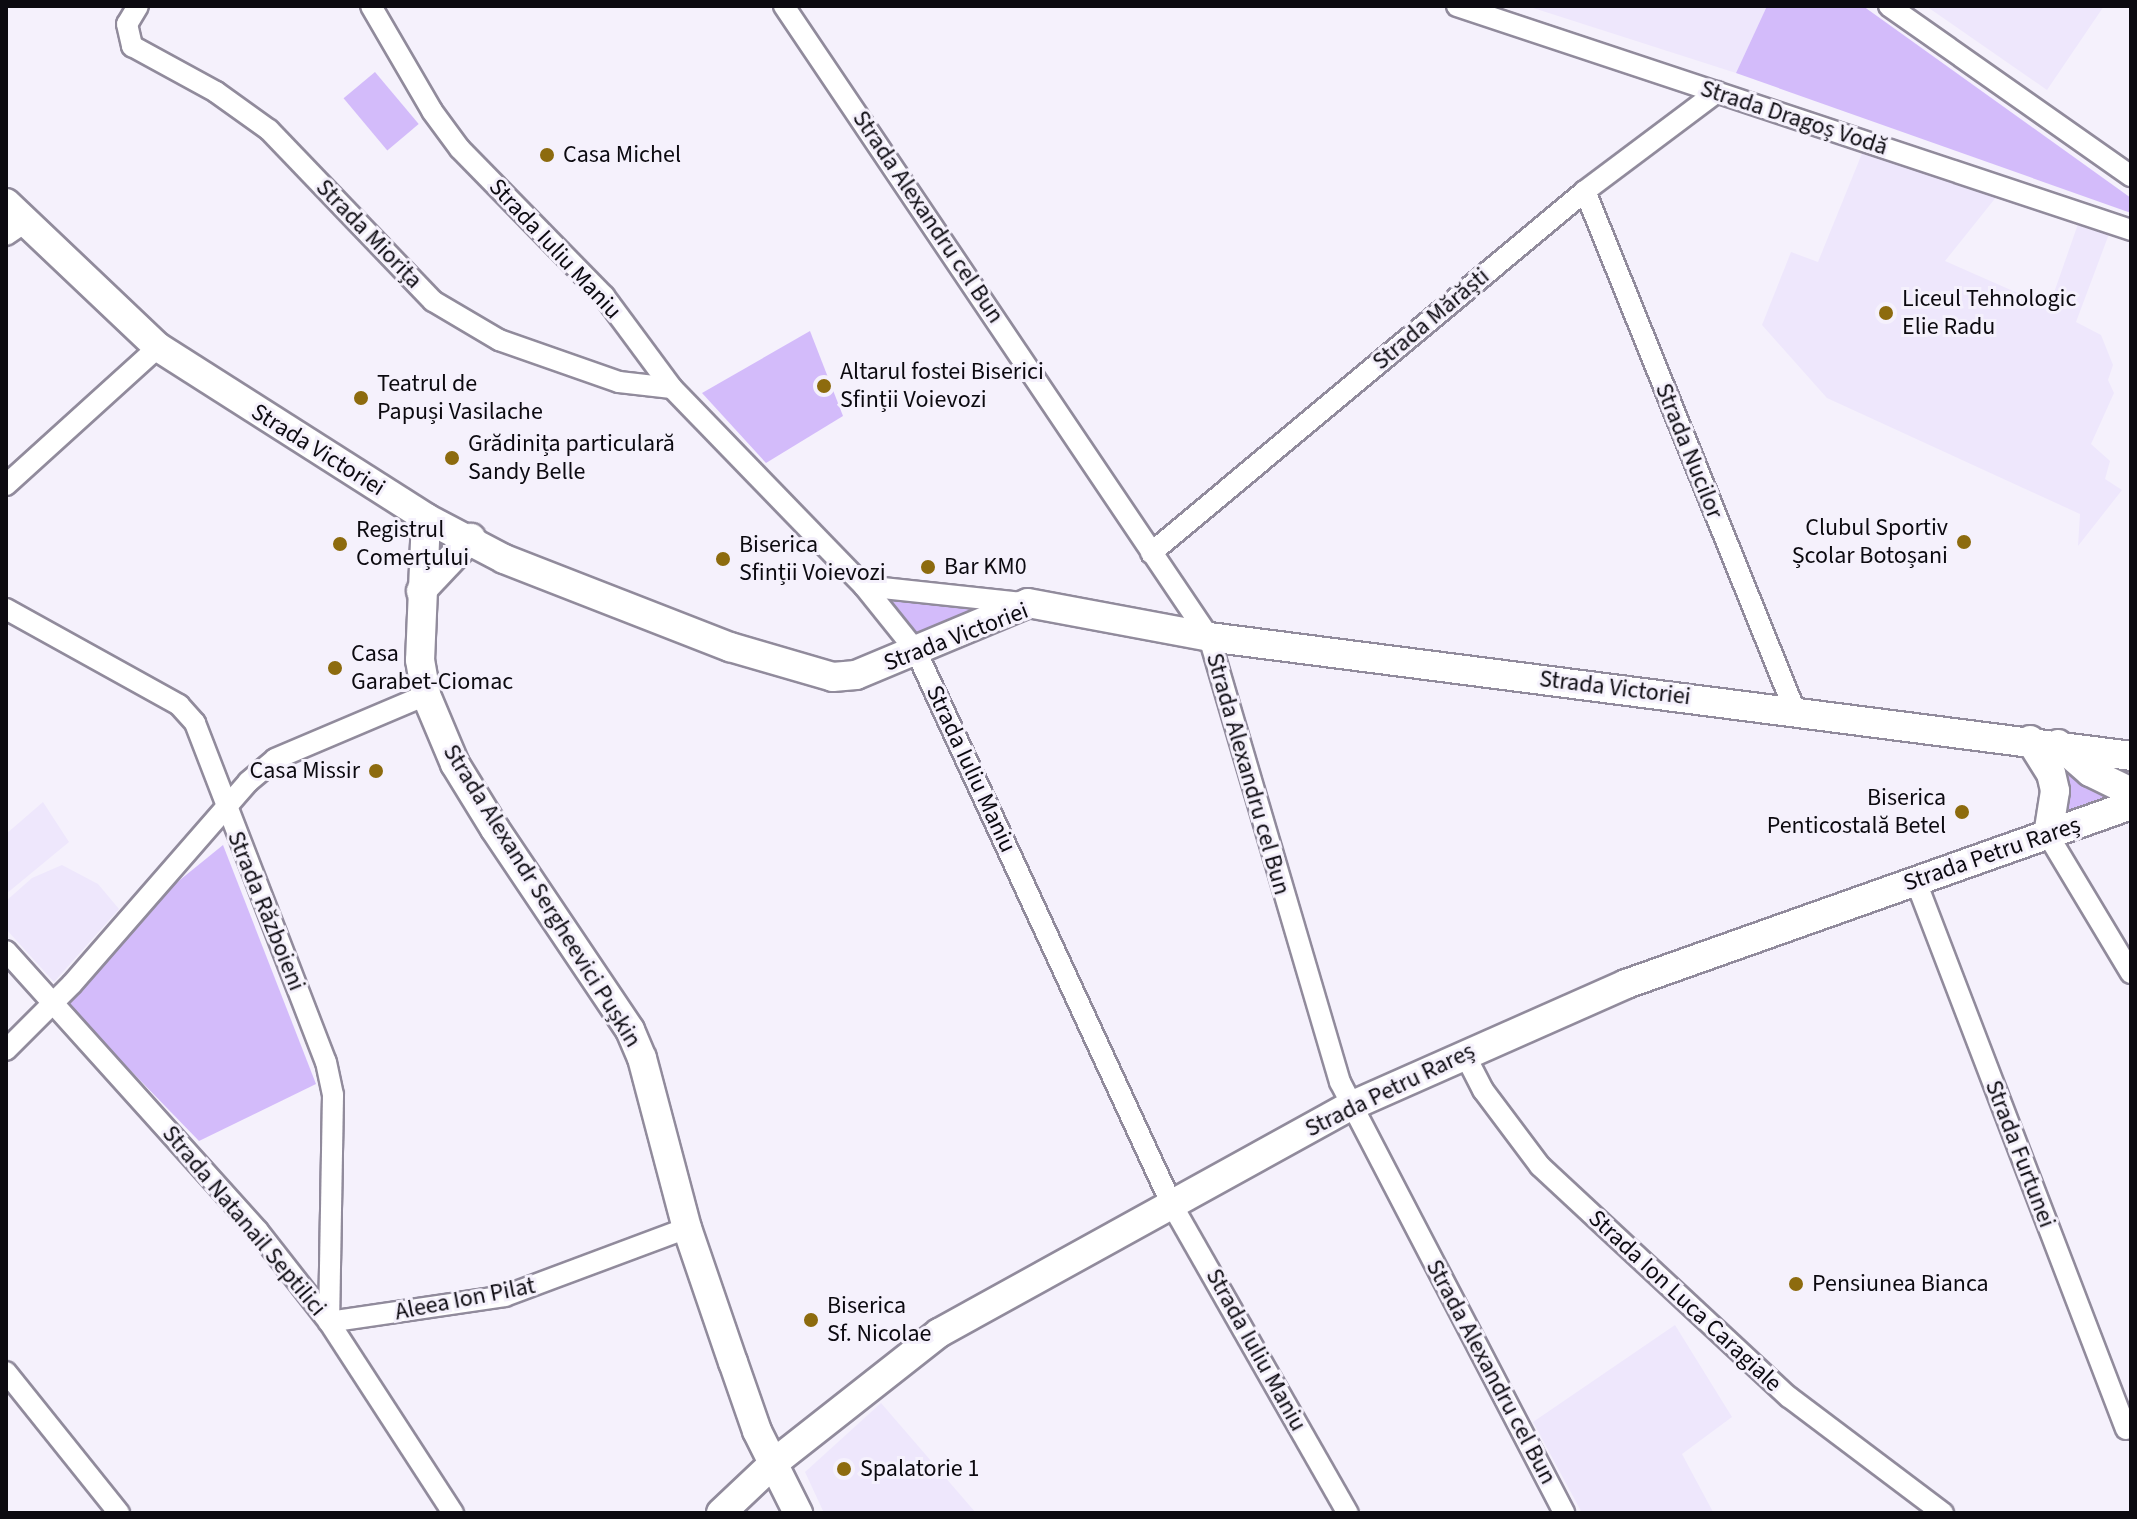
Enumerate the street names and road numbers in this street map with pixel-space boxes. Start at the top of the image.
street label: Strada Dragoș Vodă [1697,74,1891,162]
street label: Strada Alexandru cel Bun [846,105,1010,329]
street label: Strada Miorița [310,173,428,295]
street label: Strada Iuliu Maniu [483,173,627,325]
street label: Strada Mărăști [1367,262,1495,376]
street label: Strada Nucilor [1649,379,1729,523]
street label: Strada Victoriei [246,397,390,503]
street label: Strada Victoriei [880,596,1032,678]
street label: Strada Alexandru cel Bun [1200,650,1296,898]
street label: Strada Victoriei [1538,664,1692,712]
street label: Strada Iuliu Maniu [920,681,1022,857]
street label: Strada Alexandr Sergheevici Pușkin [437,739,647,1053]
street label: Strada Petru Rareș [1900,810,2084,898]
street label: Strada Războieni [221,827,311,995]
street label: Strada Petru Rareș [1300,1036,1480,1144]
street label: Strada Furtunei [1979,1076,2061,1232]
street label: Strada Natanail Septilici [156,1120,332,1322]
street label: Strada Ion Luca Caragiale [1582,1204,1788,1398]
street label: Strada Alexandru cel Bun [1420,1255,1562,1489]
street label: Strada Iuliu Maniu [1199,1264,1313,1436]
street label: Aleea Ion Pilat [392,1271,538,1327]

